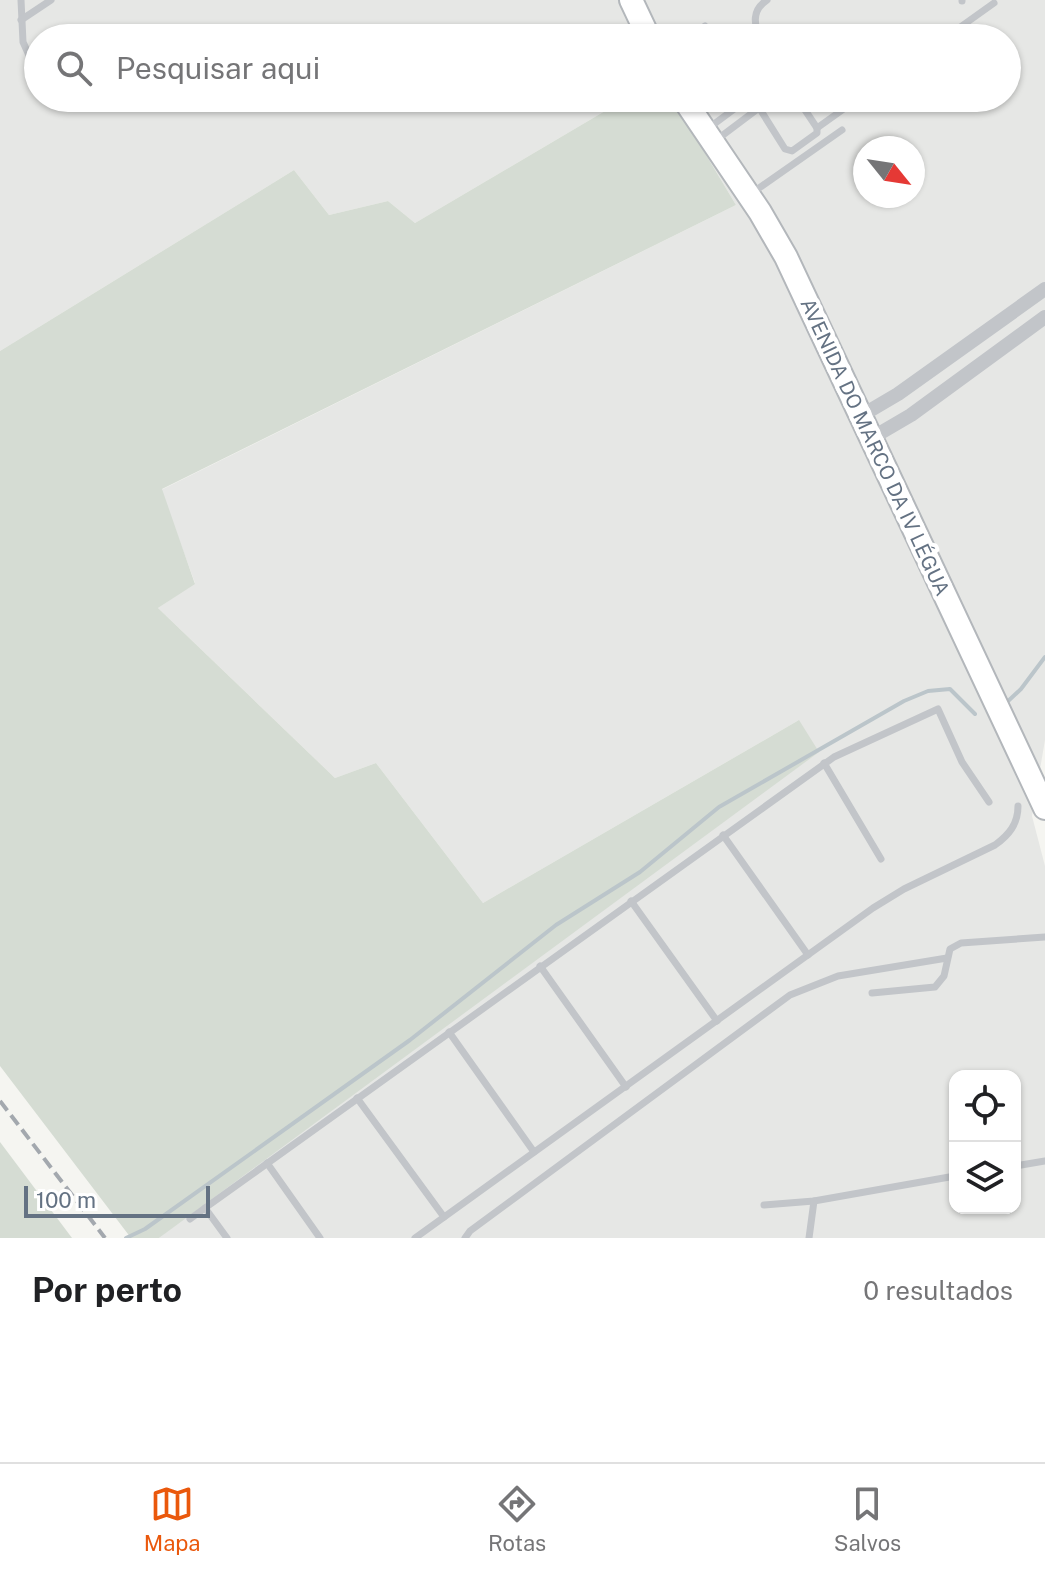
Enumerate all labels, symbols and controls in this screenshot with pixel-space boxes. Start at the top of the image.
search box [24,24,1021,112]
icon: search [52,46,96,90]
text: Pesquisar aqui [116,50,320,86]
north arrow [853,136,925,208]
street label: AVENIDA DO MARCO DA IV LÉGUA [795,294,956,600]
map controls [949,1070,1021,1214]
button: locate [949,1070,1021,1142]
button: layers [949,1142,1021,1214]
scale bar [24,1182,210,1218]
text: 100 m [36,1187,96,1213]
text: Por perto [32,1270,182,1310]
text: 0 resultados [863,1275,1013,1306]
tab: Mapa [144,1482,200,1556]
tab: Rotas [488,1482,546,1556]
tab: Salvos [834,1482,901,1556]

